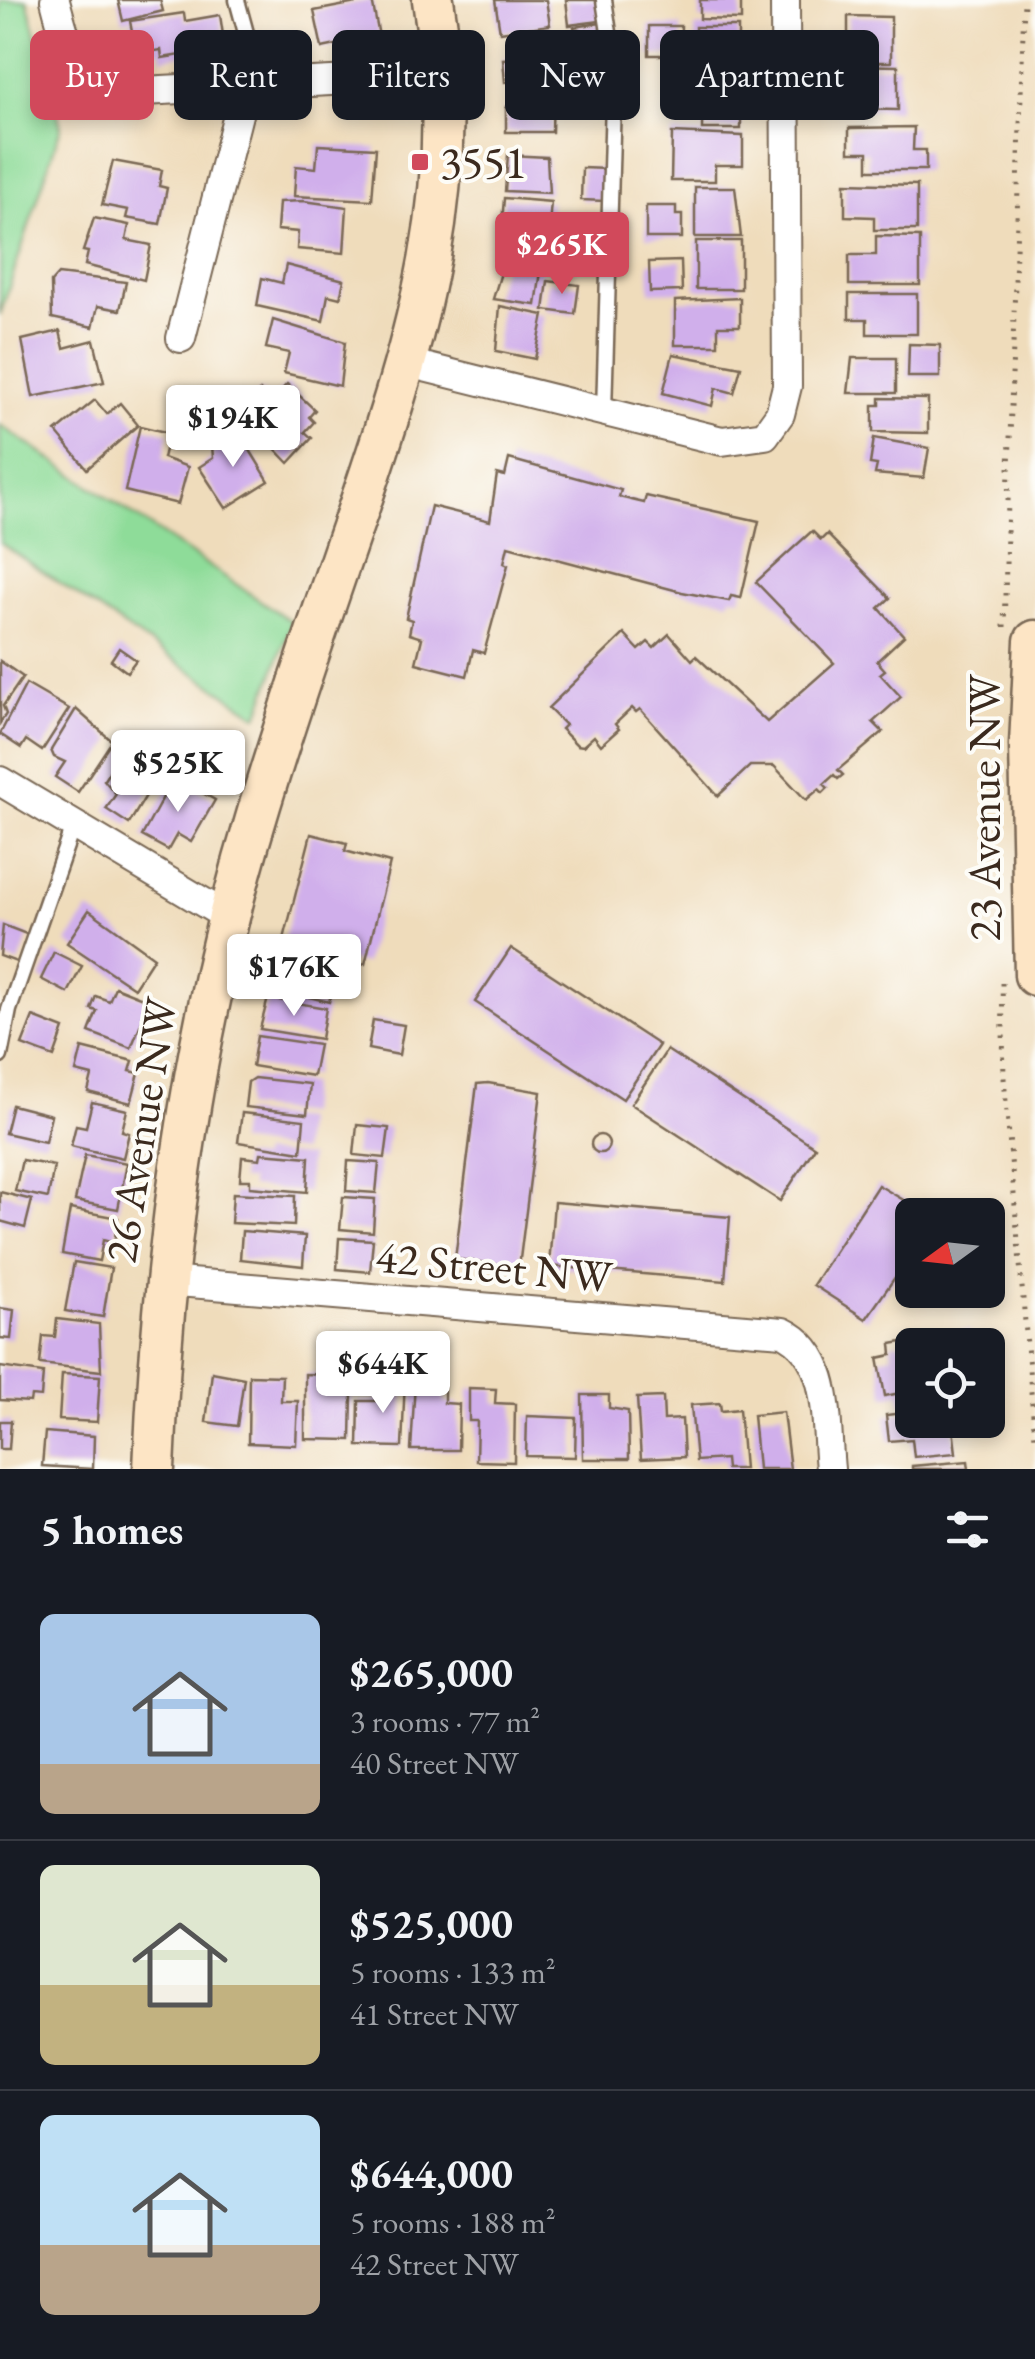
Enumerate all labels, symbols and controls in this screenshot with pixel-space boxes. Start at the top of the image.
chip: Buy [30,30,154,120]
chip: Rent [174,30,312,120]
chip: Filters [332,30,485,120]
chip: New [505,30,640,120]
chip: Apartment [660,30,879,120]
place label: 3551 [440,133,526,191]
marker: 3551 [409,151,431,173]
pin: $265K [492,212,632,297]
text: $265K [517,223,607,265]
pin: $194K [163,385,303,470]
text: $194K [188,396,278,438]
street label: 23 Avenue NW [955,674,1013,942]
pin: $525K [108,730,248,815]
text: $525K [133,741,223,783]
pin: $176K [224,934,364,1019]
text: $176K [249,945,339,987]
street label: 26 Avenue NW [90,993,190,1267]
north arrow [895,1198,1005,1308]
map controls [895,1198,1005,1438]
street label: 42 Street NW [373,1227,615,1305]
button: locate [895,1328,1005,1438]
pin: $644K [313,1331,453,1416]
text: $644K [338,1342,428,1384]
text: 5 homes [40,1502,183,1557]
icon: filters [940,1502,995,1557]
text: $265,000 [350,1645,513,1700]
icon: home [120,1654,240,1774]
text: 3 rooms · 77 m² [350,1700,540,1742]
text: 40 Street NW [350,1742,518,1784]
text: $525,000 [350,1896,513,1951]
icon: home [120,1905,240,2025]
text: 5 rooms · 133 m² [350,1951,556,1993]
text: 41 Street NW [350,1993,518,2035]
text: $644,000 [350,2146,513,2201]
icon: home [120,2155,240,2275]
text: 5 rooms · 188 m² [350,2201,556,2243]
text: 42 Street NW [350,2243,518,2285]

